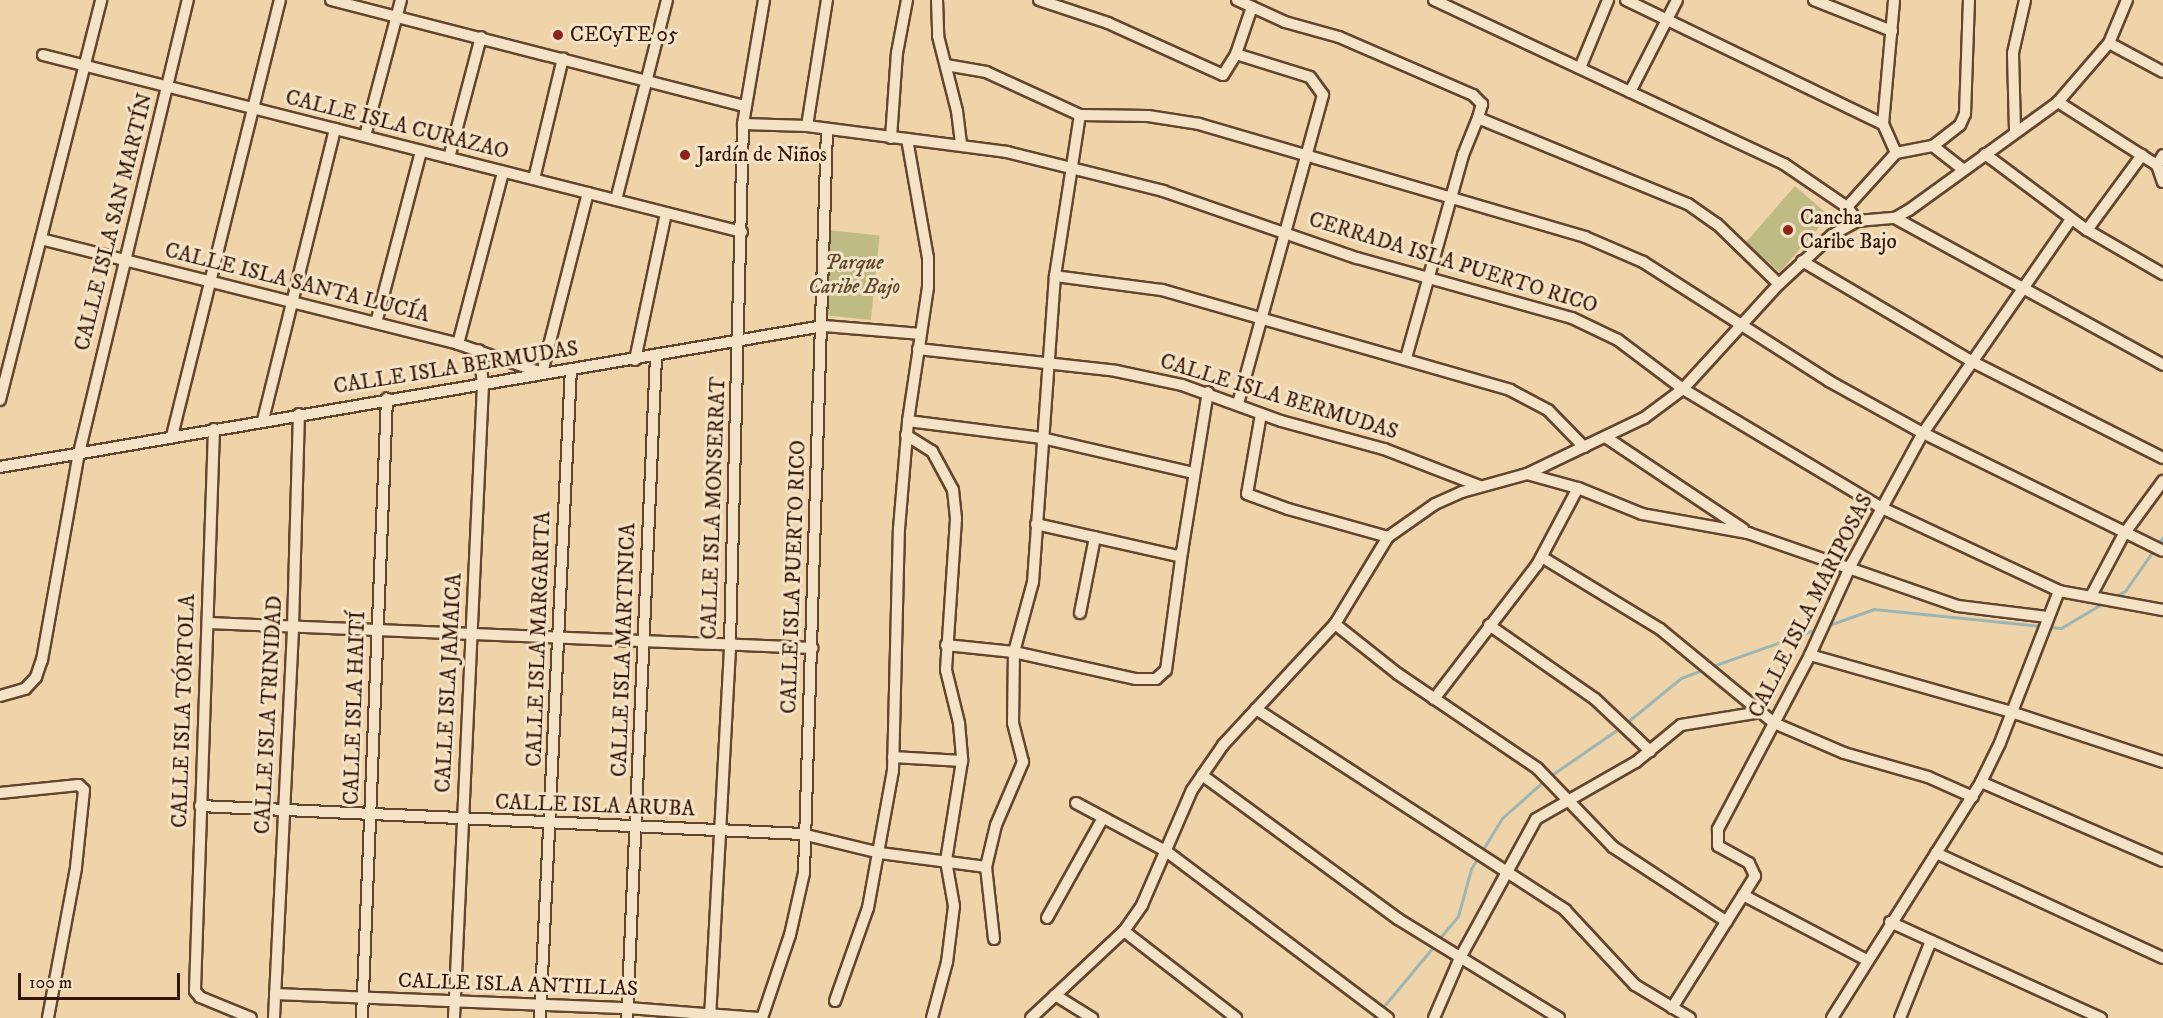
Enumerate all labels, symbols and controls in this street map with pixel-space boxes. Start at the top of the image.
place label: CECyTE 05 [570,22,678,48]
marker: CECyTE 05 [551,28,565,42]
street label: CALLE ISLA CURAZAO [283,85,511,165]
street label: CALLE ISLA SAN MARTÍN [70,91,158,353]
place label: Jardín de Niños [697,142,827,168]
marker: Jardín de Niños [678,148,692,162]
place label: Cancha Caribe Bajo [1800,205,1897,255]
street label: CERRADA ISLA PUERTO RICO [1306,207,1600,319]
marker: Cancha Caribe Bajo [1781,223,1795,237]
street label: CALLE ISLA SANTA LUCÍA [162,238,432,328]
park label: Parque Caribe Bajo [808,250,900,300]
street label: CALLE ISLA BERMUDAS [332,336,580,400]
street label: CALLE ISLA BERMUDAS [1157,349,1401,445]
street label: CALLE ISLA MONSERRAT [697,376,731,640]
street label: CALLE ISLA PUERTO RICO [777,440,811,714]
street label: CALLE ISLA MARIPOSAS [1744,490,1878,722]
street label: CALLE ISLA MARGARITA [522,511,556,767]
street label: CALLE ISLA MARTINICA [607,523,641,777]
street label: CALLE ISLA JAMAICA [431,573,467,793]
street label: CALLE ISLA TÓRTOLA [167,594,201,828]
street label: CALLE ISLA TRINIDAD [250,595,288,835]
street label: CALLE ISLA HAITÍ [339,611,371,805]
street label: CALLE ISLA ARUBA [495,790,695,822]
scale bar [21,961,183,999]
street label: CALLE ISLA ANTILLAS [398,968,638,1002]
text: 100 m [29,972,72,994]

